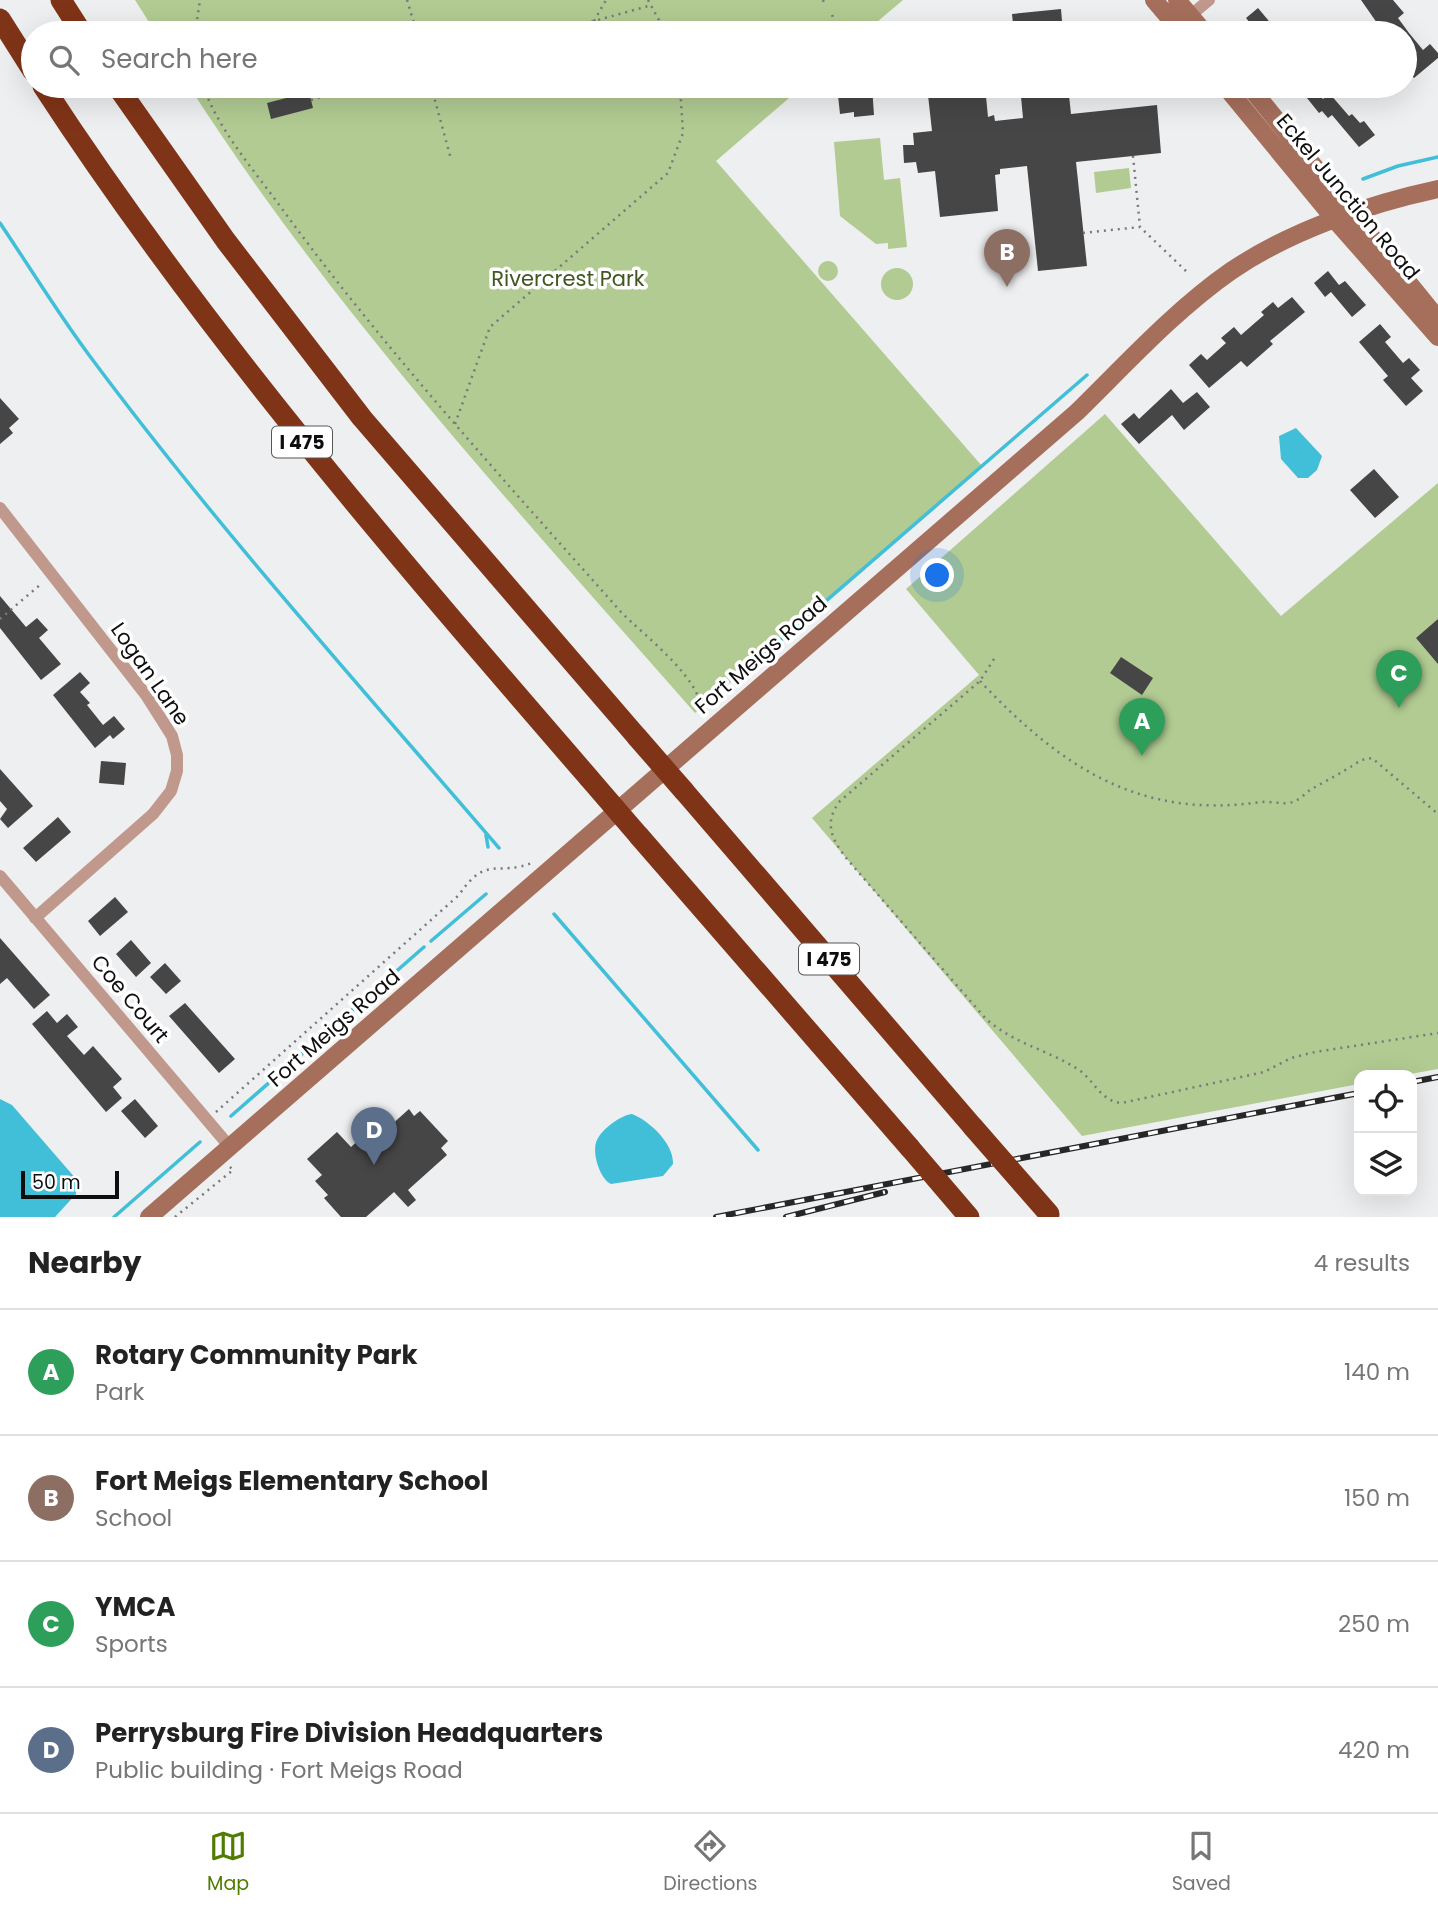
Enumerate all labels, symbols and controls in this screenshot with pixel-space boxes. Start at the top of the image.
search box [21,21,1417,98]
icon: search [45,41,83,79]
text: Search here [101,41,258,77]
street label: Eckel Junction Road [1270,107,1427,286]
pin: B [984,229,1030,287]
park label: Rivercrest Park [491,264,645,293]
road number: I 475 [272,426,332,458]
your location [920,558,954,592]
street label: Fort Meigs Road [688,589,833,720]
street label: Logan Lane [104,616,197,731]
pin: C [1376,650,1422,708]
pin: A [1119,698,1165,756]
road number: I 475 [799,944,859,974]
street label: Coe Court [85,948,176,1049]
street label: Fort Meigs Road [261,962,406,1093]
map controls [1354,1070,1417,1196]
button: locate [1354,1070,1417,1133]
pin: D [351,1107,397,1165]
button: layers [1354,1133,1417,1196]
scale bar [21,1168,119,1200]
text: 50 m [32,1169,81,1196]
text: Nearby [28,1241,142,1284]
text: 4 results [1314,1247,1410,1279]
text: Rotary Community Park [95,1337,418,1373]
text: A [43,1356,59,1388]
text: 140 m [1344,1356,1410,1388]
text: Park [95,1376,144,1408]
text: Fort Meigs Elementary School [95,1463,488,1499]
text: B [43,1482,59,1514]
text: 150 m [1344,1482,1410,1514]
text: School [95,1502,172,1534]
text: YMCA [95,1589,175,1625]
text: C [42,1608,60,1640]
text: 250 m [1338,1608,1410,1640]
text: Sports [95,1628,168,1660]
text: Perrysburg Fire Division Headquarters [95,1715,603,1751]
text: D [43,1734,59,1766]
text: 420 m [1338,1734,1410,1766]
text: Public building · Fort Meigs Road [95,1754,463,1786]
tab: Map [207,1827,249,1898]
tab: Directions [663,1827,758,1898]
tab: Saved [1172,1827,1231,1898]

